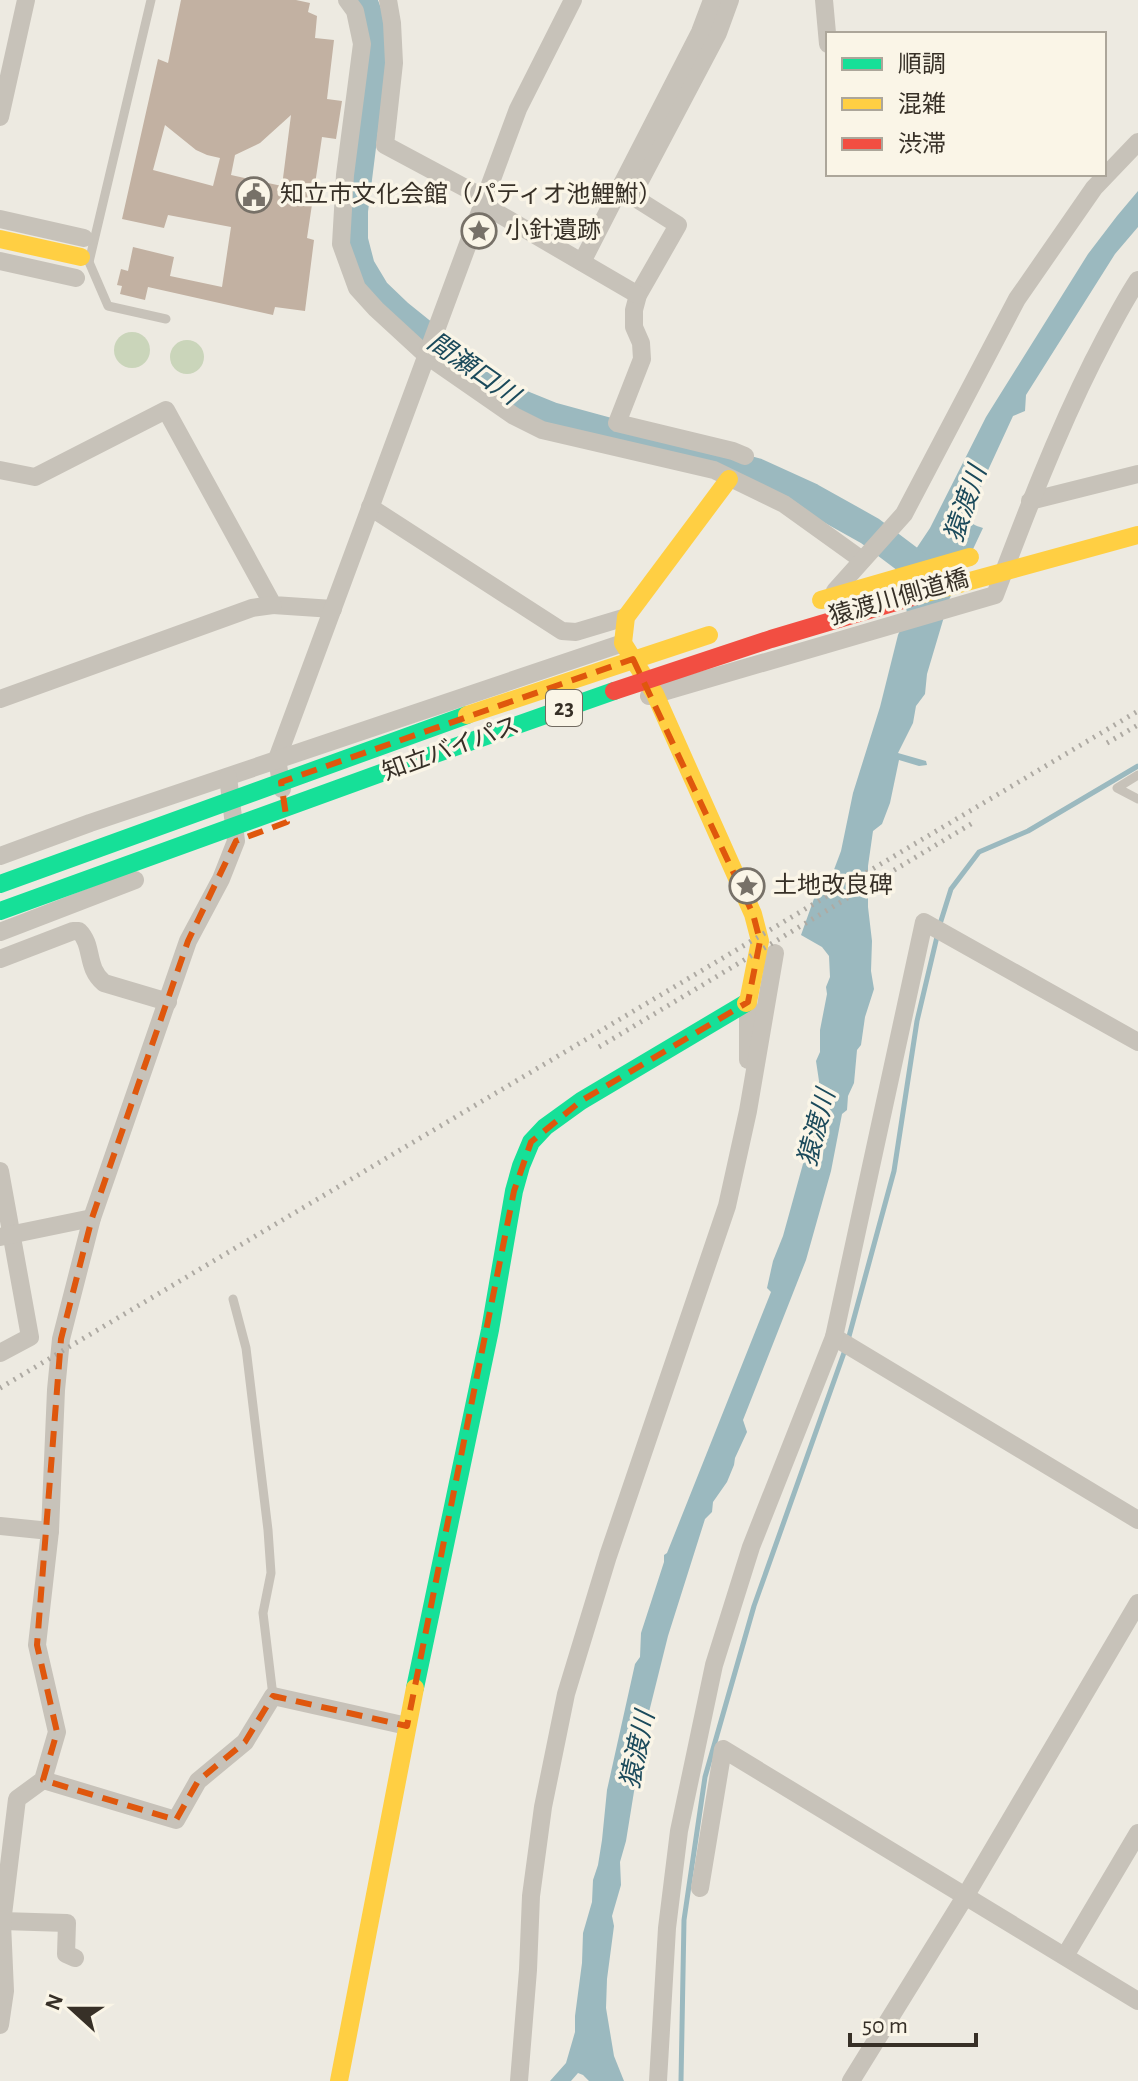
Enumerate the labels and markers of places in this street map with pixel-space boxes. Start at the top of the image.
public building icon: 知立市文化会館（パティオ池鯉鮒） [235,176,273,214]
place label: 知立市文化会館（パティオ池鯉鮒） [280,181,663,207]
place icon: 小針遺跡 [460,212,498,250]
place label: 小針遺跡 [505,217,601,243]
place icon: 土地改良碑 [728,867,766,905]
place label: 土地改良碑 [773,872,893,898]

